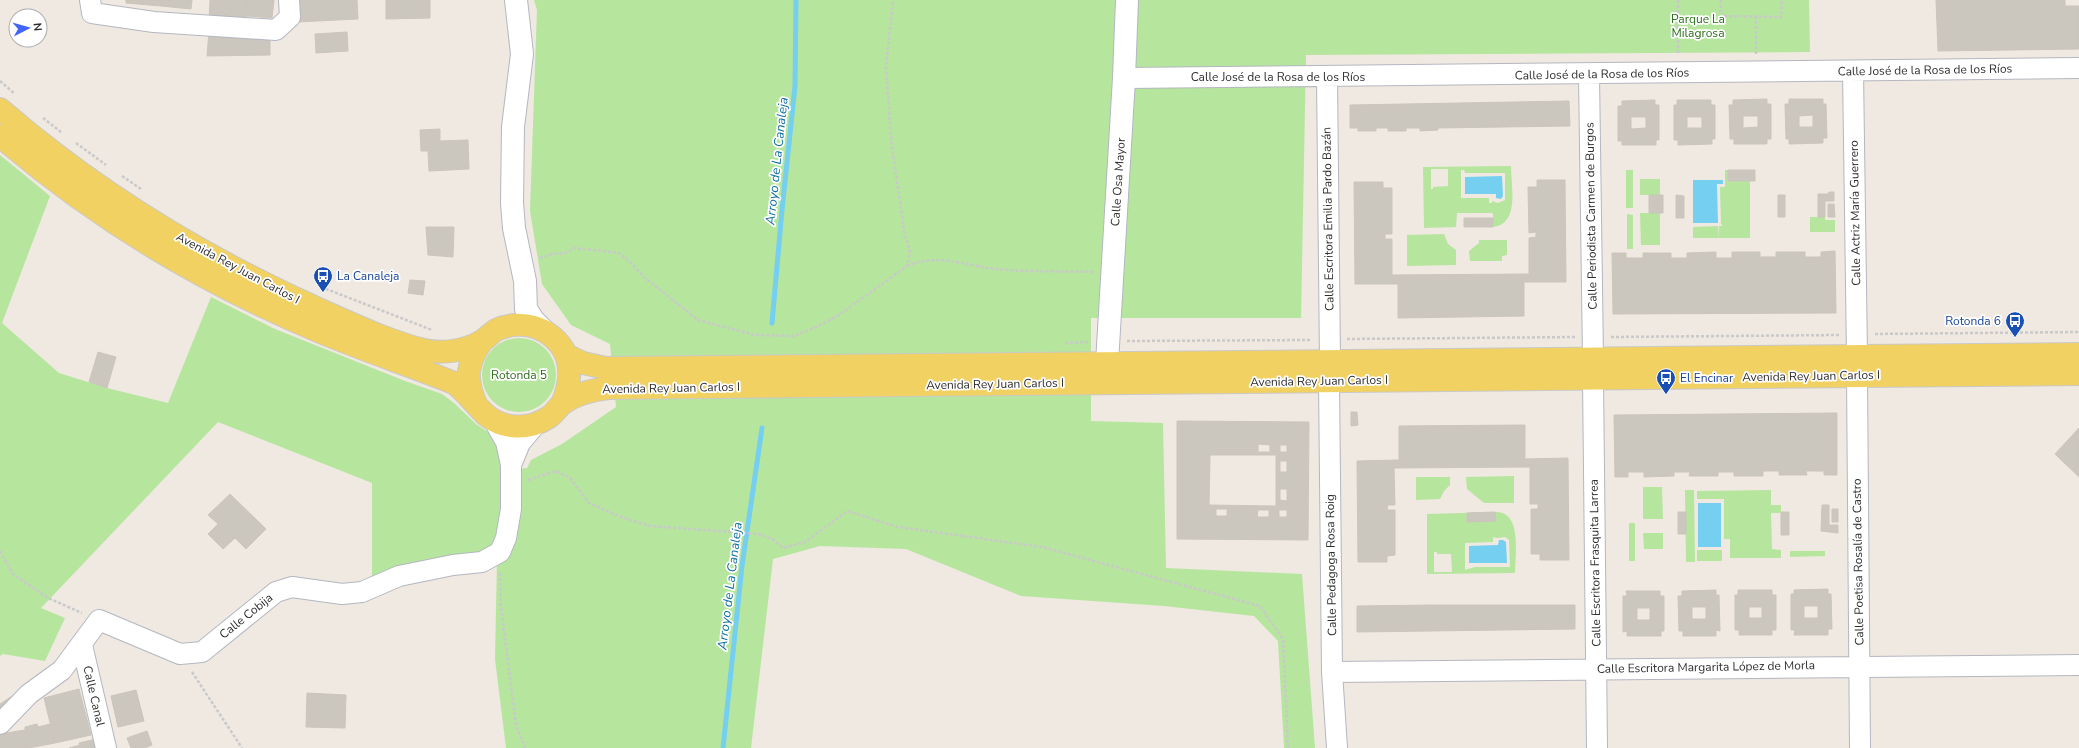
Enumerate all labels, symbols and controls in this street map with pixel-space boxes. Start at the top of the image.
north arrow [8,8,48,48]
park label: Parque La Milagrosa [1671,11,1725,41]
text: N [30,22,45,32]
street label: Calle José de la Rosa de los Ríos [1838,60,2013,80]
street label: Calle José de la Rosa de los Ríos [1515,64,1690,84]
street label: Calle José de la Rosa de los Ríos [1191,69,1365,85]
water label: Arroyo de La Canaleja [761,96,793,227]
street label: Calle Periodista Carmen de Burgos [1581,122,1601,310]
street label: Calle Escritora Emilia Pardo Bazán [1318,127,1338,311]
street label: Calle Osa Mayor [1107,136,1129,227]
street label: Calle Actriz María Guerrero [1846,140,1864,286]
street label: Avenida Rey Juan Carlos I [173,229,303,307]
bus stop icon: La Canaleja [312,265,334,293]
place label: La Canaleja [337,268,399,284]
bus stop icon: Rotonda 6 [2004,310,2026,338]
place label: Rotonda 6 [1945,313,2001,329]
park label: Rotonda 5 [491,367,547,383]
bus stop icon: El Encinar [1655,367,1677,395]
street label: Avenida Rey Juan Carlos I [1742,367,1880,385]
place label: El Encinar [1680,370,1734,386]
street label: Avenida Rey Juan Carlos I [1250,372,1388,390]
street label: Avenida Rey Juan Carlos I [926,375,1064,393]
street label: Avenida Rey Juan Carlos I [602,379,740,397]
street label: Calle Poetisa Rosalía de Castro [1849,478,1867,646]
street label: Calle Escritora Frasquita Larrea [1586,479,1604,647]
street label: Calle Pedagoga Rosa Roig [1322,494,1340,636]
water label: Arroyo de La Canaleja [713,521,747,652]
street label: Calle Cobija [216,590,276,642]
street label: Calle Escritora Margarita López de Morla [1597,657,1815,677]
street label: Calle Canal [79,664,109,728]

